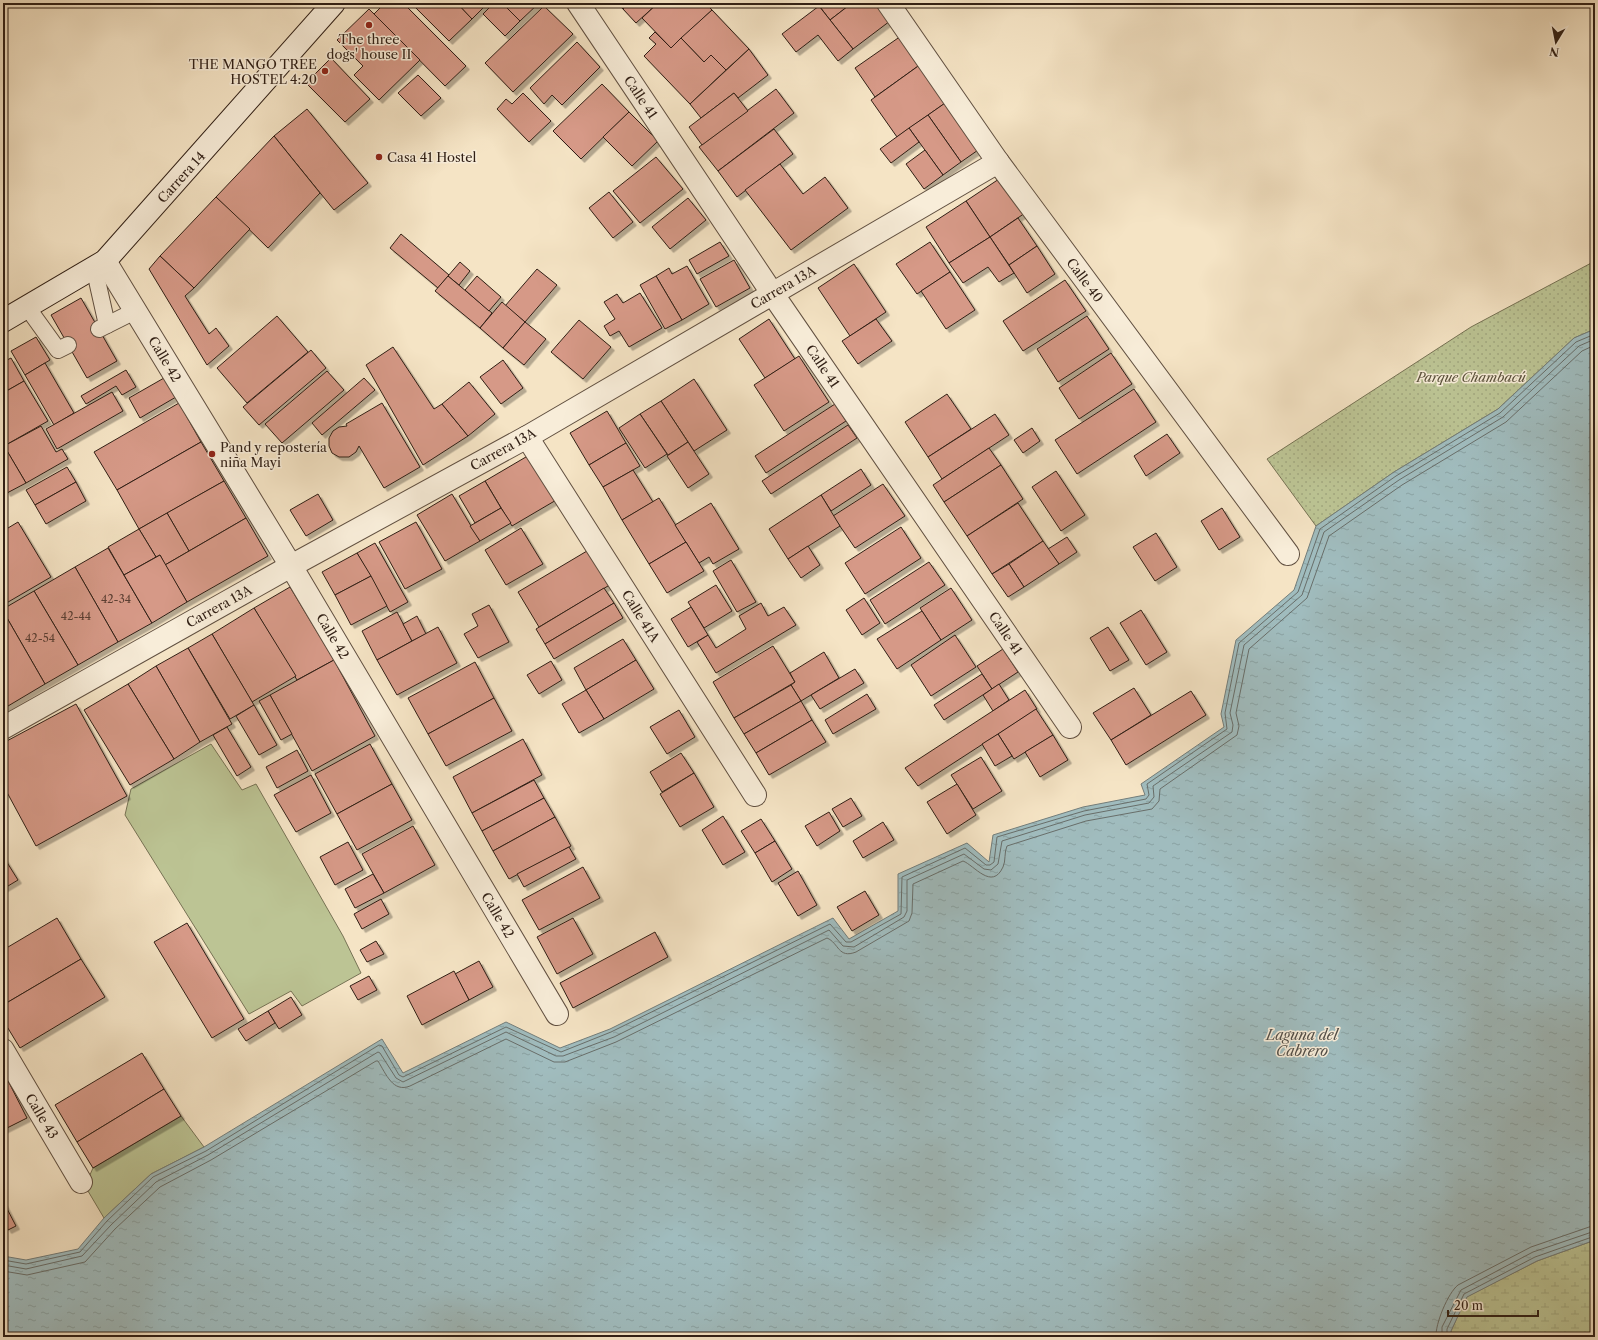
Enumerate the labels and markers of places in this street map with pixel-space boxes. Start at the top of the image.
marker: The three dogs' house II [364,20,374,30]
place label: The three dogs' house II [327,31,412,62]
place label: THE MANGO TREE HOSTEL 4:20 [189,56,317,87]
marker: THE MANGO TREE HOSTEL 4:20 [320,66,330,76]
place label: Casa 41 Hostel [387,149,476,165]
marker: Casa 41 Hostel [374,152,384,162]
place label: Pand y repostería niña Mayi [220,439,327,470]
marker: Pand y repostería niña Mayi [207,449,217,459]

